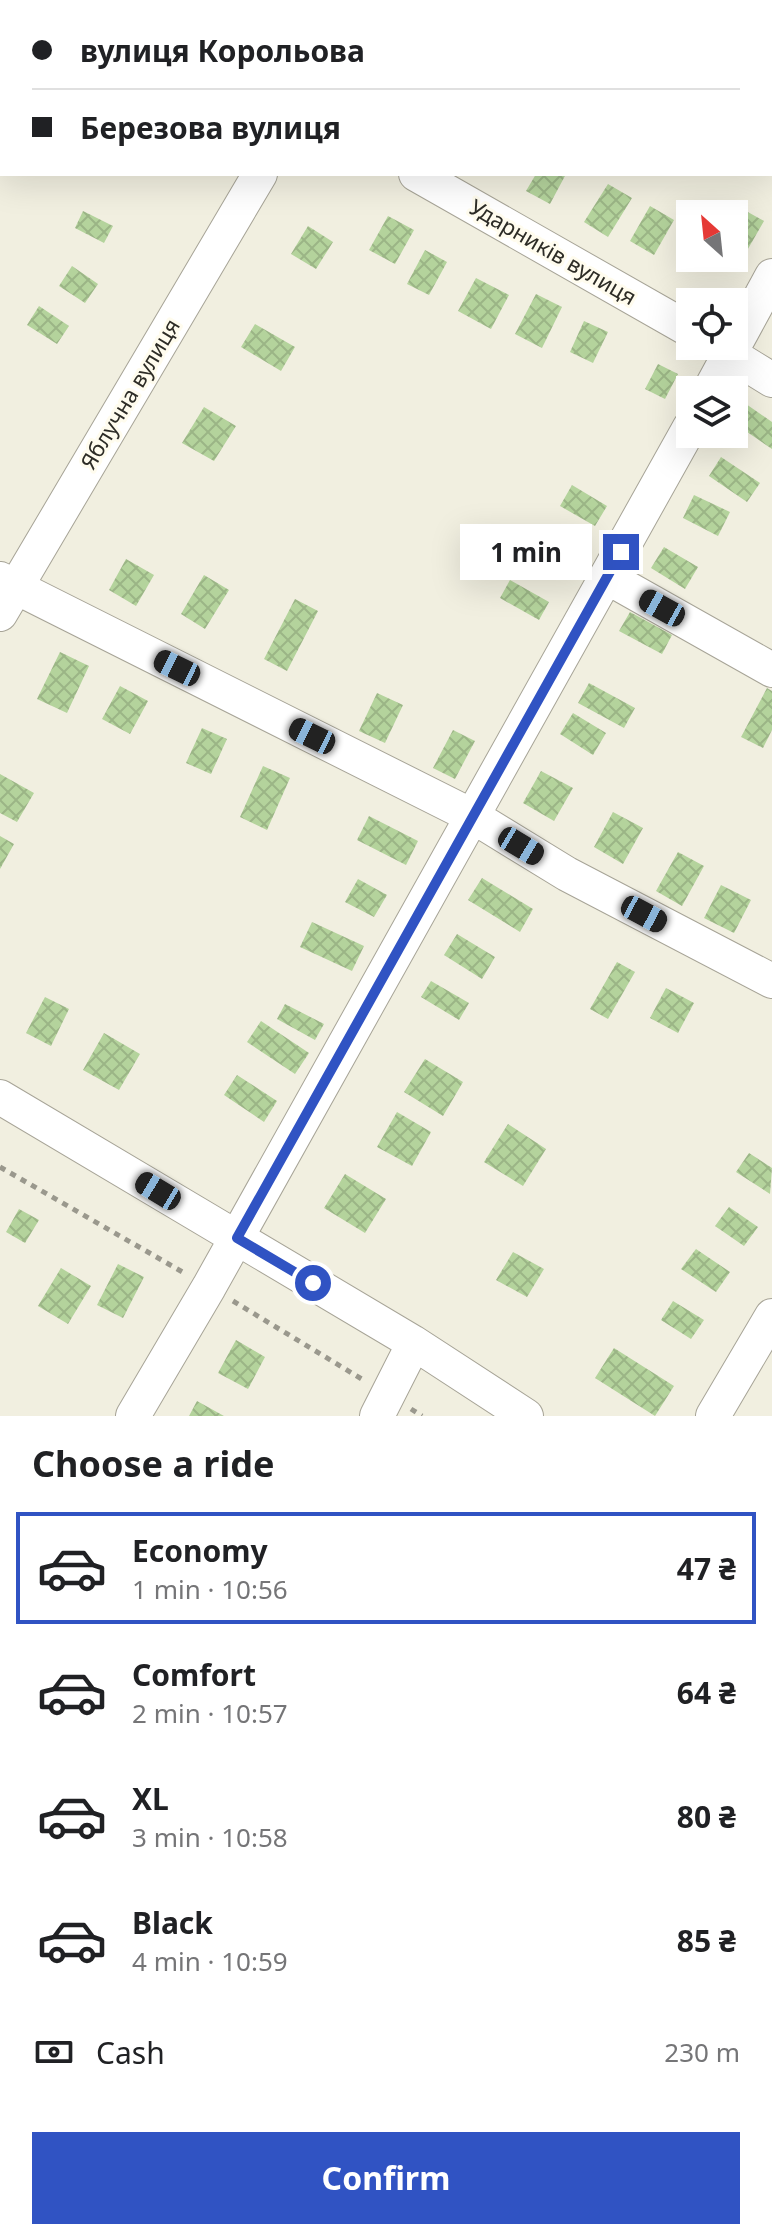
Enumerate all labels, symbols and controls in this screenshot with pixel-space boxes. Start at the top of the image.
text: вулиця Корольова [80,30,365,71]
text: Березова вулиця [80,107,341,148]
street label: Ударників вулиця [465,191,642,311]
north arrow [676,200,748,272]
map controls [676,200,748,448]
button: locate [676,288,748,360]
street label: Яблучна вулиця [72,313,186,474]
button: layers [676,376,748,448]
callout: 1 min [461,524,593,580]
text: 1 min [490,534,562,570]
route end [603,534,639,570]
car [635,586,689,630]
car [150,647,204,689]
car [285,715,339,757]
car [494,823,548,869]
car [617,892,671,936]
car [131,1168,185,1214]
route start [295,1265,331,1301]
text: Choose a ride [32,1439,274,1488]
text: Economy [132,1530,268,1571]
icon: car [36,1532,108,1604]
text: 47 ₴ [677,1548,736,1589]
text: 1 min · 10:56 [132,1571,288,1607]
text: Comfort [132,1654,256,1695]
icon: car [36,1656,108,1728]
text: 64 ₴ [677,1672,736,1713]
text: 2 min · 10:57 [132,1695,288,1731]
text: XL [132,1778,169,1819]
icon: car [36,1780,108,1852]
text: 80 ₴ [677,1796,736,1837]
text: 3 min · 10:58 [132,1819,288,1855]
text: Black [132,1902,213,1943]
icon: car [36,1904,108,1976]
text: 85 ₴ [677,1920,736,1961]
text: 4 min · 10:59 [132,1943,288,1979]
icon: cash [32,2030,76,2074]
text: Cash [96,2032,165,2073]
text: 230 m [664,2034,740,2070]
button: Confirm [32,2132,740,2224]

